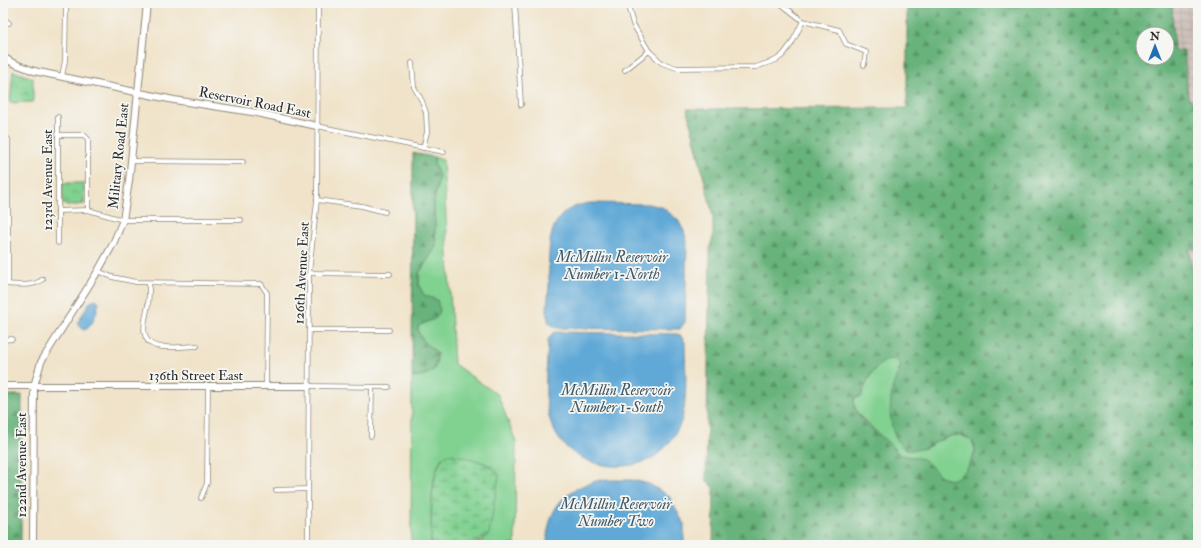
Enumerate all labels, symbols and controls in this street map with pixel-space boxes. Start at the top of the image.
north arrow [1135,26,1175,66]
text: N [1149,30,1161,43]
street label: Reservoir Road East [197,83,313,122]
street label: Military Road East [104,102,134,210]
street label: 123rd Avenue East [39,129,56,231]
street label: 126th Avenue East [290,221,313,325]
water label: McMillin Reservoir Number 1-North [555,248,669,284]
street label: 136th Street East [149,367,244,384]
water label: McMillin Reservoir Number 1-South [560,381,674,417]
street label: 122nd Avenue East [13,412,30,517]
water label: McMillin Reservoir Number Two [559,495,673,531]

